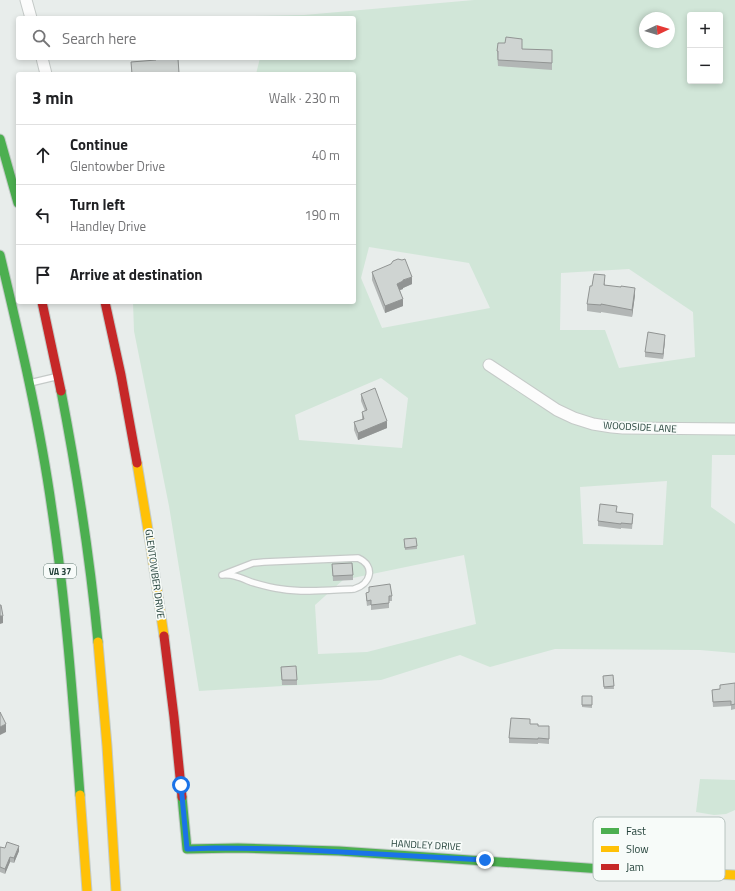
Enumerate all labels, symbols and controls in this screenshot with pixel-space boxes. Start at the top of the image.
north arrow [639,12,675,48]
map controls [687,12,723,84]
button: + [687,12,723,48]
search box [16,16,356,60]
icon: search [30,27,52,49]
text: Search here [62,27,136,50]
button: − [687,48,723,84]
text: 3 min [32,85,73,111]
text: Walk · 230 m [269,88,340,108]
text: Continue [70,133,128,156]
icon: ahead [32,144,54,166]
text: 40 m [312,145,340,165]
text: Glentowber Drive [70,156,165,176]
text: Turn left [70,193,125,216]
icon: left [32,204,54,226]
text: 190 m [304,205,340,225]
text: Handley Drive [70,216,146,236]
text: Arrive at destination [70,263,203,286]
icon: arrive [32,264,54,286]
street label: WOODSIDE LANE [603,418,678,436]
street label: GLENTOWBER DRIVE [141,528,169,620]
road number: VA 37 [44,564,76,578]
route start [172,776,190,794]
legend [593,817,725,881]
text: Fast [626,823,646,839]
street label: HANDLEY DRIVE [391,836,462,854]
text: Slow [626,841,649,857]
route end [476,851,494,869]
text: Jam [626,859,644,875]

